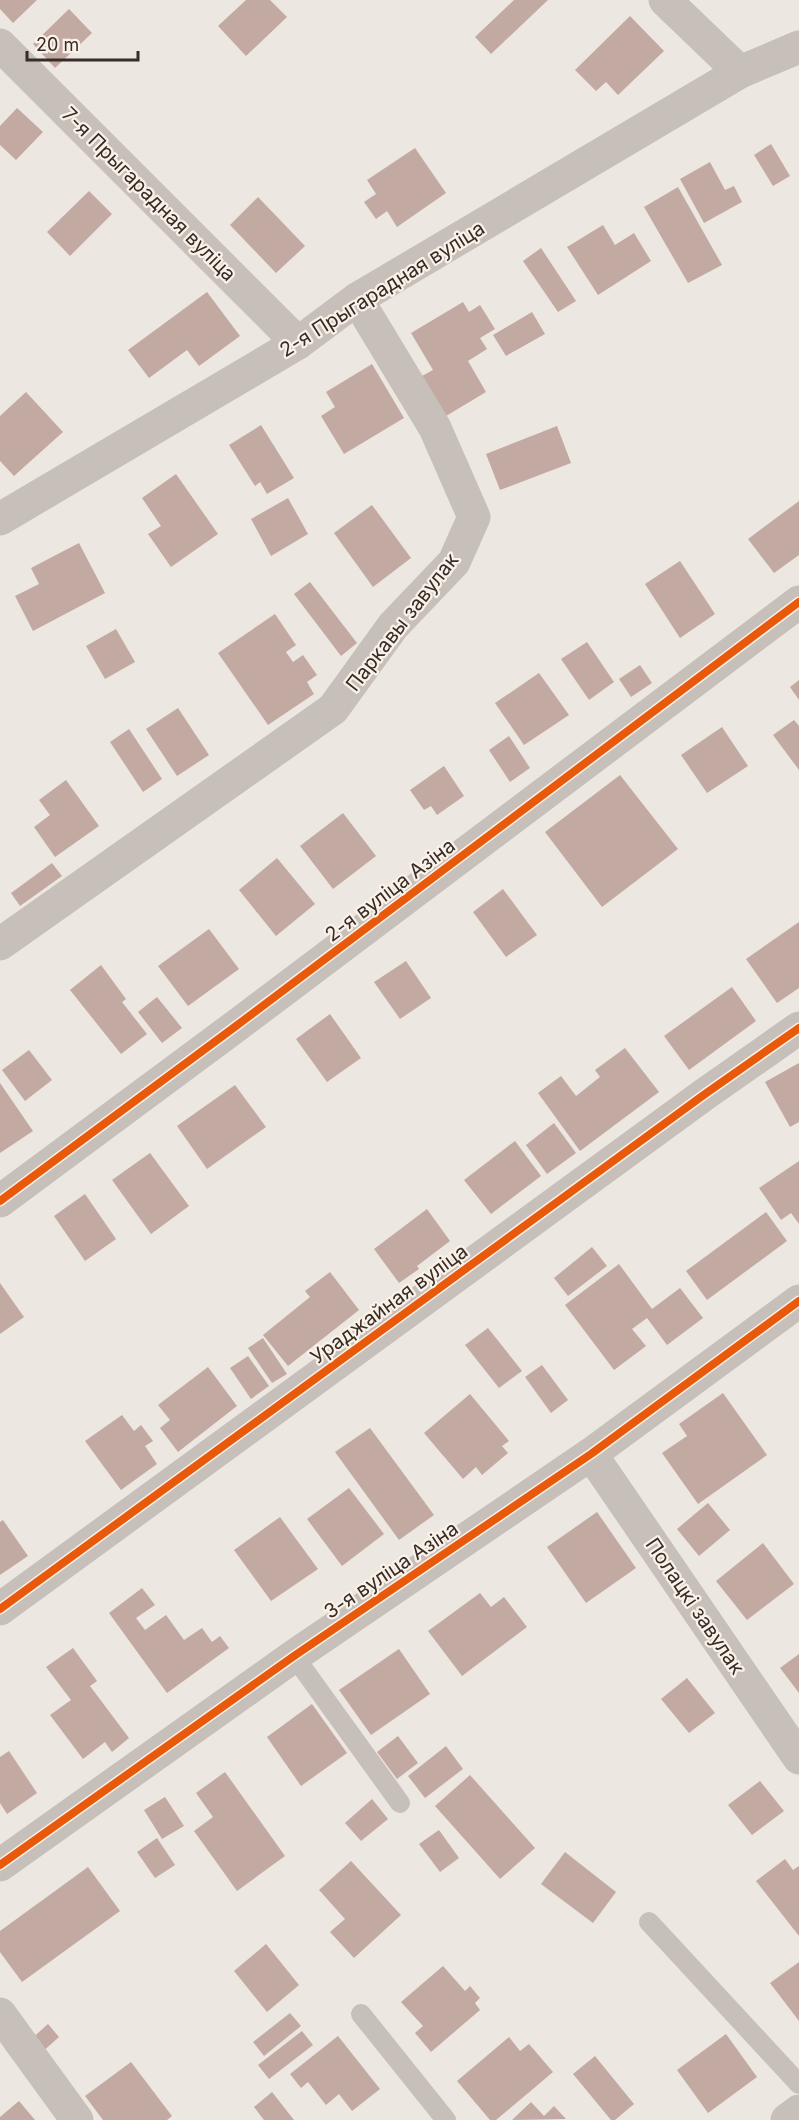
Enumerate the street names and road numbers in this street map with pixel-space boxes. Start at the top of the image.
street label: 7-я Прыгарадная вуліца [57,102,241,286]
street label: 2-я Прыгарадная вуліца [275,216,489,362]
street label: Паркавы завулак [341,548,463,696]
street label: 2-я вуліца Азіна [320,833,460,947]
street label: Ураджайная вуліца [306,1239,472,1369]
street label: 3-я вуліца Азіна [319,1516,463,1624]
street label: Полацкі завулак [641,1533,750,1679]

